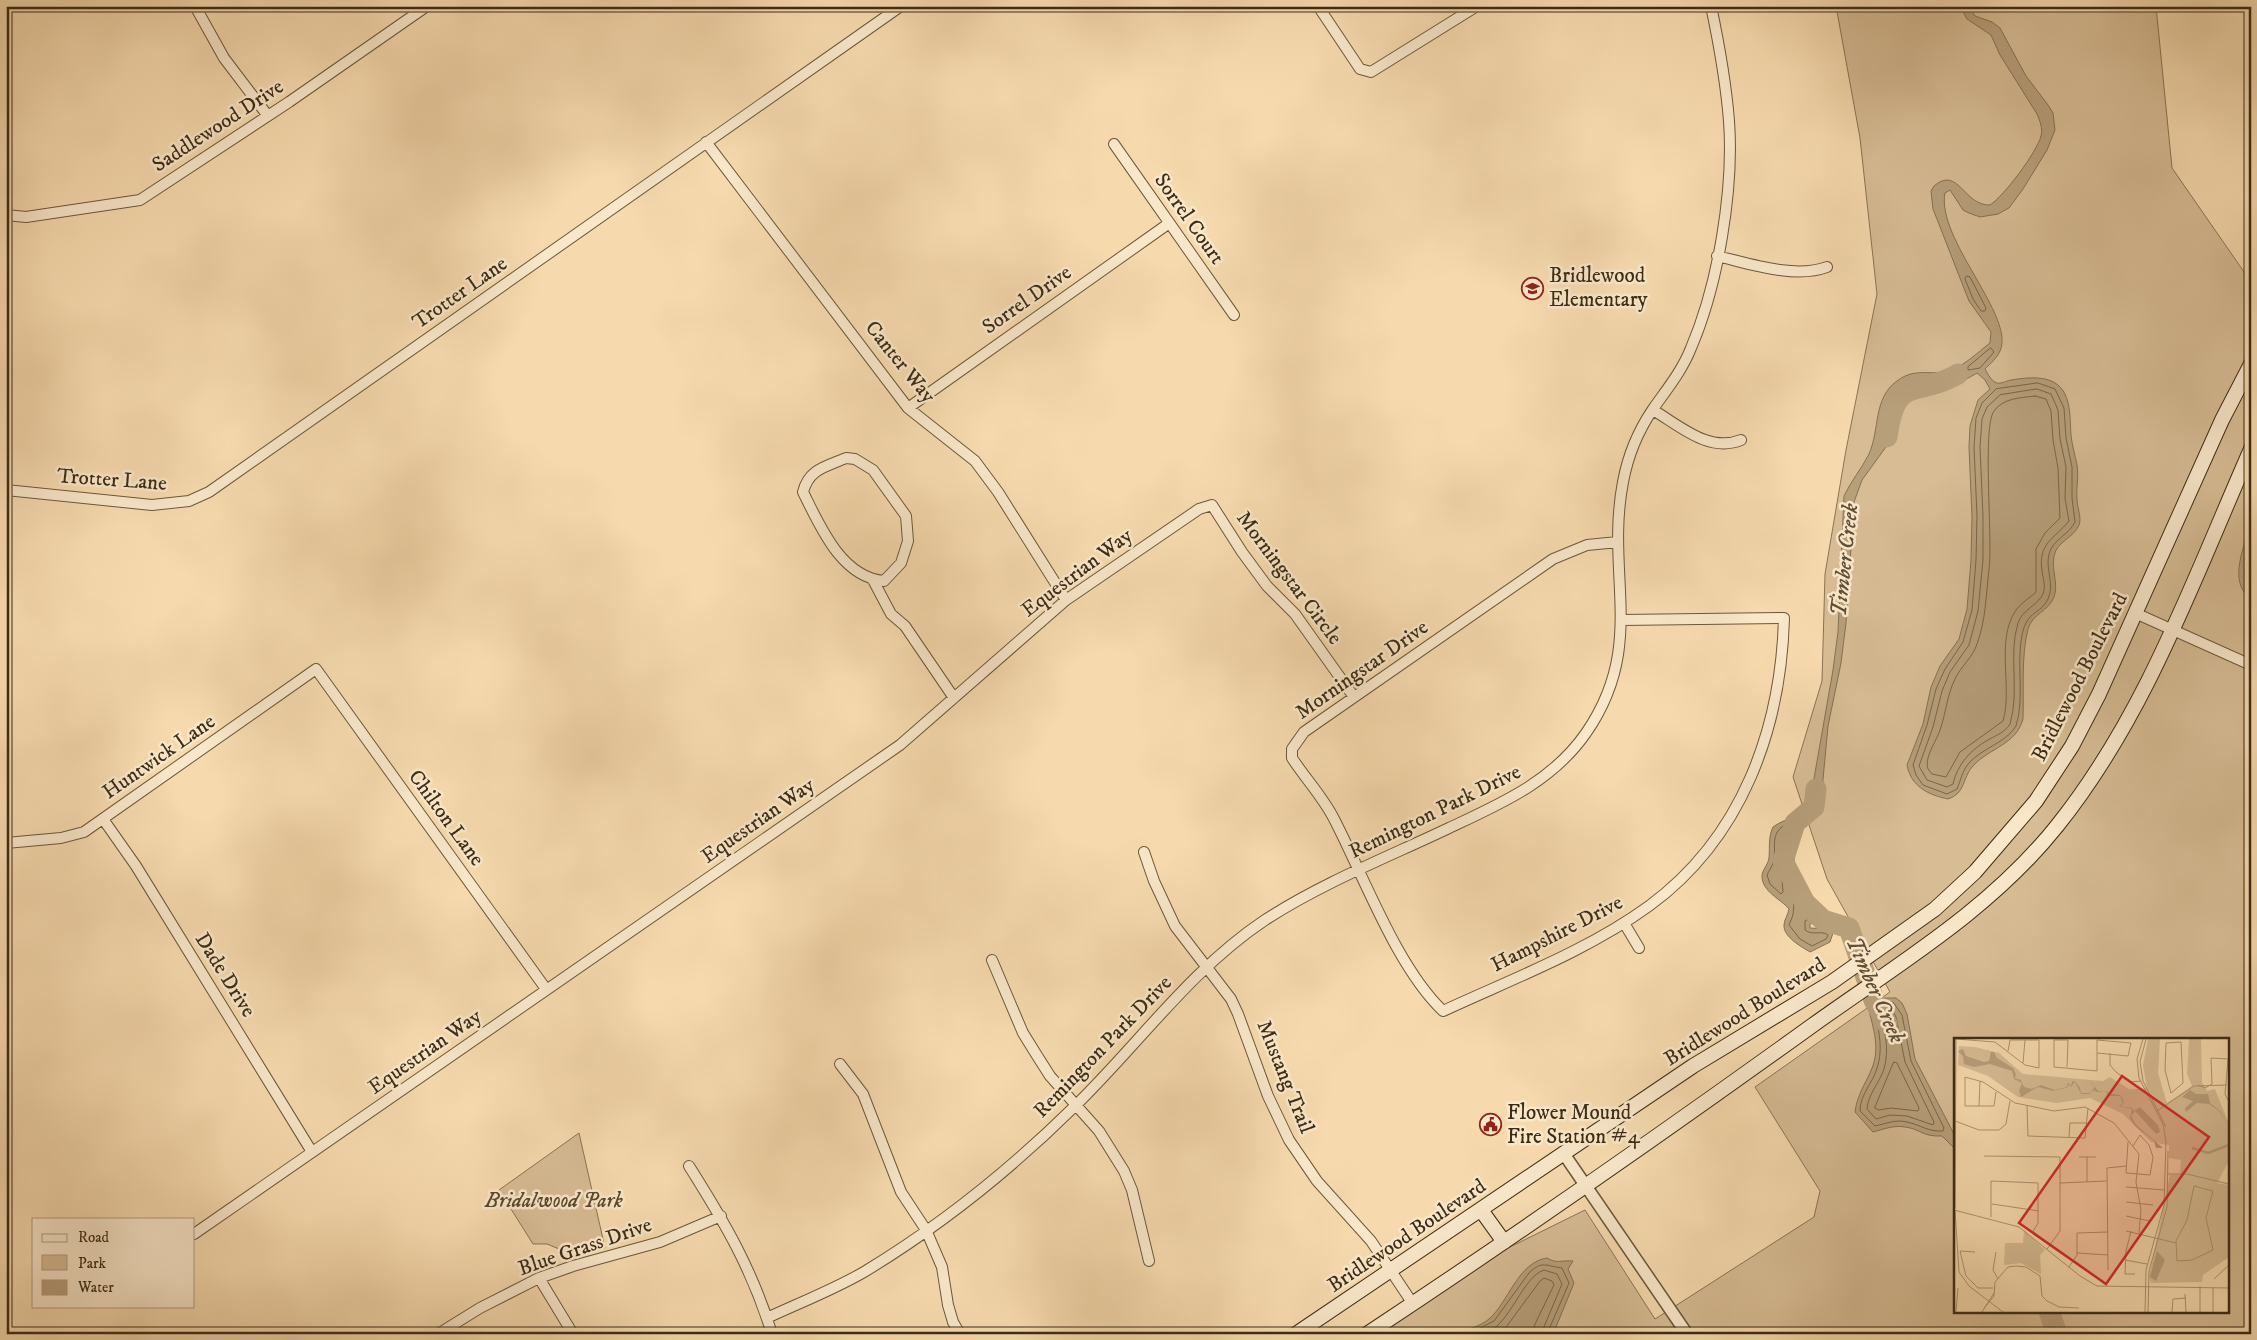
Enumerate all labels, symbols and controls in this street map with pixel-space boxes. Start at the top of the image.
street label: Saddlewood Drive [147,74,289,178]
street label: Sorrel Court [1148,168,1230,270]
street label: Trotter Lane [408,251,513,335]
street label: Sorrel Drive [977,260,1077,340]
place label: Bridlewood Elementary [1549,263,1649,313]
school or university icon: Bridlewood Elementary [1521,276,1545,300]
street label: Canter Way [859,316,942,409]
street label: Trotter Lane [56,463,168,497]
water label: Timber Creek [1826,501,1864,618]
street label: Morningstar Circle [1230,506,1348,650]
street label: Equestrian Way [1016,522,1138,623]
street label: Bridlewood Boulevard [2026,588,2134,766]
street label: Morningstar Drive [1291,614,1434,725]
street label: Huntwick Lane [98,708,221,805]
street label: Remington Park Drive [1345,759,1525,865]
street label: Chilton Lane [402,765,490,871]
street label: Equestrian Way [696,772,820,870]
street label: Hampshire Drive [1487,890,1627,978]
street label: Dade Drive [189,928,261,1022]
water label: Timber Creek [1840,933,1911,1048]
street label: Bridlewood Boulevard [1659,952,1831,1072]
street label: Remington Park Drive [1028,970,1178,1124]
street label: Equestrian Way [363,1003,487,1101]
street label: Mustang Trail [1251,1017,1320,1138]
inset map [1954,1038,2230,1312]
place label: Flower Mound Fire Station #4 [1507,1100,1641,1150]
public building icon: Flower Mound Fire Station #4 [1479,1113,1503,1137]
street label: Bridlewood Boulevard [1323,1173,1492,1299]
park label: Bridalwood Park [484,1188,623,1214]
street label: Blue Grass Drive [515,1212,655,1282]
legend [32,1218,195,1308]
text: Road [78,1228,110,1247]
text: Park [78,1254,107,1273]
text: Water [77,1278,114,1297]

